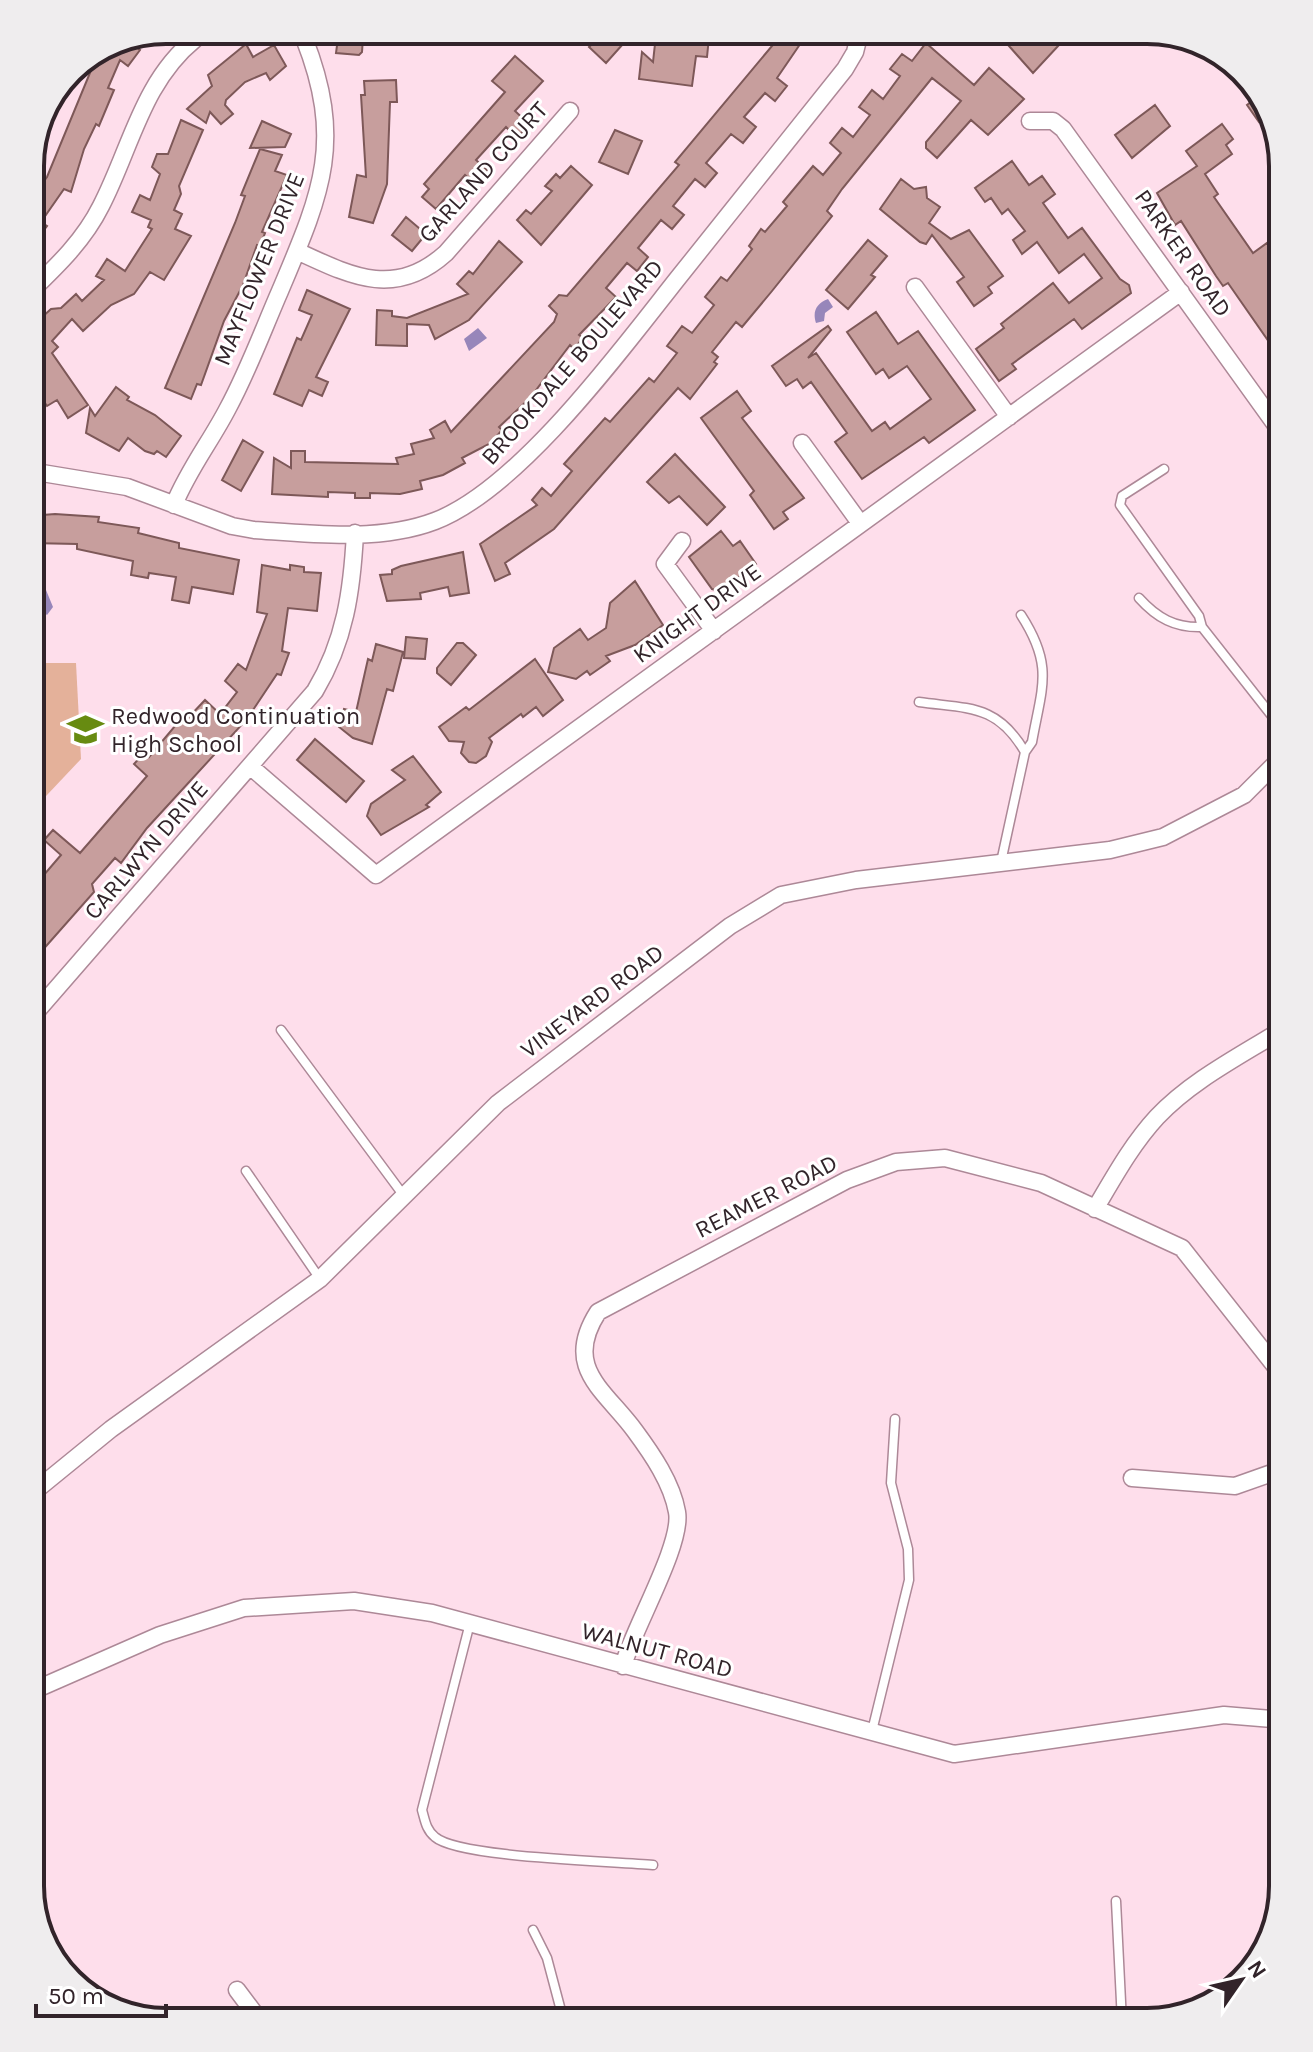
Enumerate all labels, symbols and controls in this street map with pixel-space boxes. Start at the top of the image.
street label: GARLAND COURT [413,96,553,248]
street label: MAYFLOWER DRIVE [208,168,310,370]
street label: PARKER ROAD [1129,184,1237,322]
street label: BROOKDALE BOULEVARD [475,254,669,470]
street label: KNIGHT DRIVE [628,557,766,669]
place label: Redwood Continuation High School [111,702,360,758]
school or university icon: Redwood Continuation High School [66,711,104,749]
street label: CARLWYN DRIVE [78,775,214,925]
street label: VINEYARD ROAD [515,938,669,1064]
street label: REAMER ROAD [690,1148,842,1244]
street label: WALNUT ROAD [578,1616,736,1684]
north arrow [1201,1940,1281,2020]
text: N [1242,1956,1272,1983]
scale bar [36,1968,166,2018]
text: 50 m [48,1982,104,2010]

